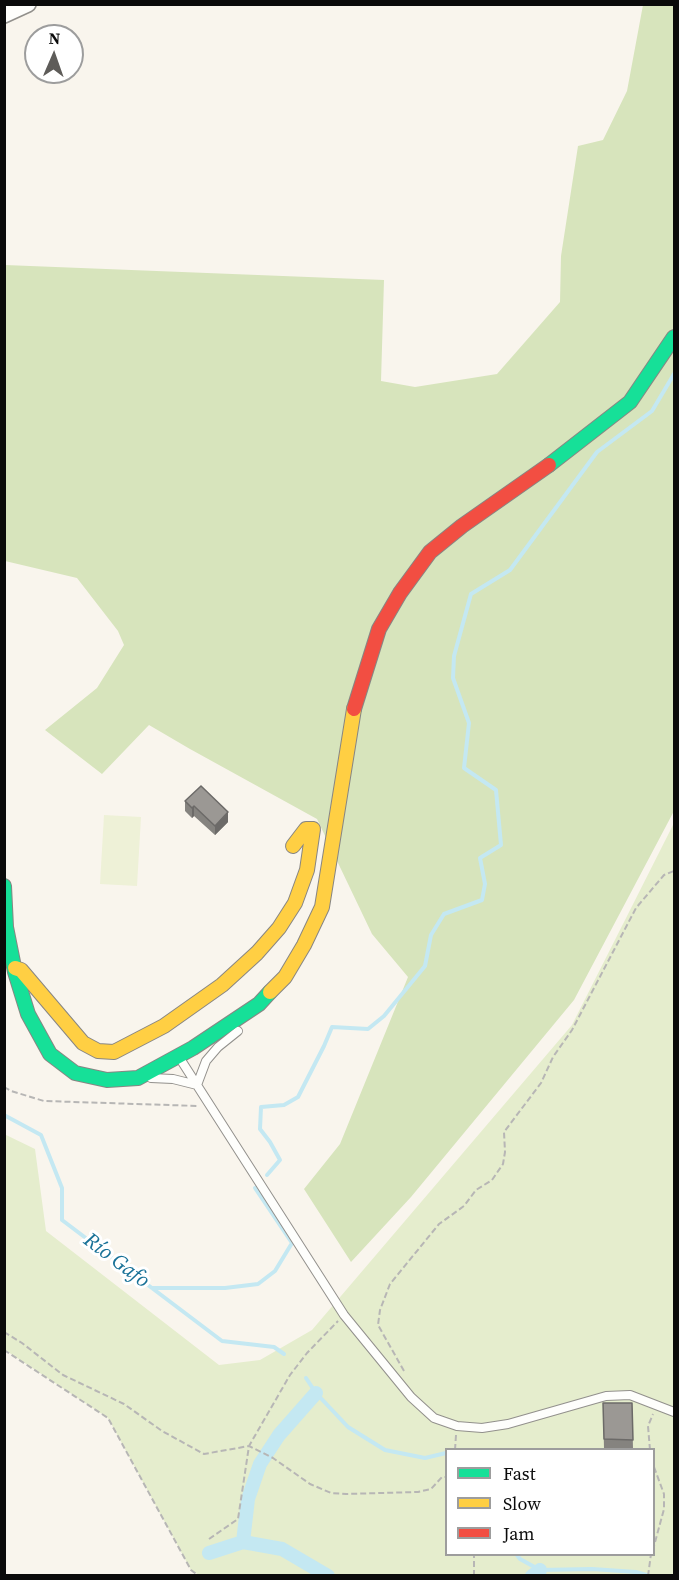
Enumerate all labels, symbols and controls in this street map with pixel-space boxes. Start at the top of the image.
north arrow [24,24,84,84]
text: N [48,27,61,49]
water label: Río Gafo [78,1228,154,1294]
legend [445,1448,655,1556]
text: Fast [503,1461,536,1486]
text: Slow [503,1491,541,1516]
text: Jam [503,1521,535,1546]

